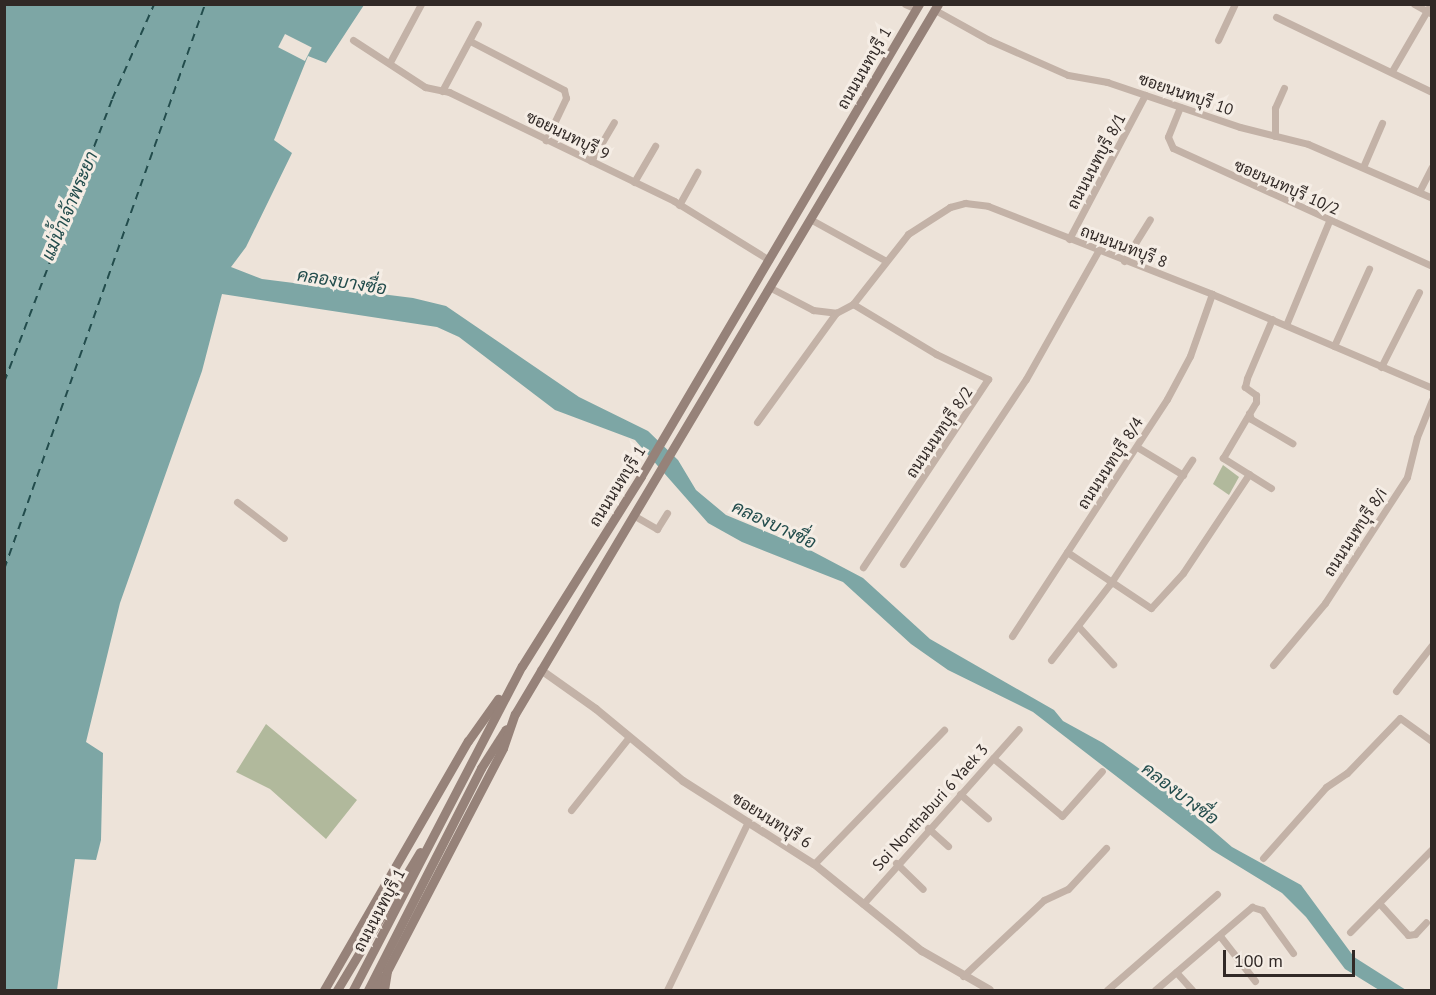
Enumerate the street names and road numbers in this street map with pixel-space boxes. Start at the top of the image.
street label: ถนนนนทบุรี 1 [833,24,895,112]
street label: ซอยนนทบุรี 10 [1136,69,1236,119]
street label: ซอยนนทบุรี 9 [523,107,613,163]
street label: ถนนนนทบุรี 8/1 [1063,110,1129,212]
street label: ซอยนนทบุรี 10/2 [1231,155,1343,219]
street label: ถนนนนทบุรี 8 [1078,221,1170,271]
street label: ถนนนนทบุรี 8/2 [901,383,977,481]
street label: ถนนนนทบุรี 8/4 [1073,413,1147,513]
street label: ถนนนนทบุรี 1 [585,442,649,530]
street label: ถนนนนทบุรี 8/i [1319,484,1391,580]
street label: Soi Nonthaburi 6 Yaek 3 [868,739,992,875]
street label: ซอยนนทบุรี 6 [729,788,815,852]
street label: ถนนนนทบุรี 1 [349,865,409,955]

